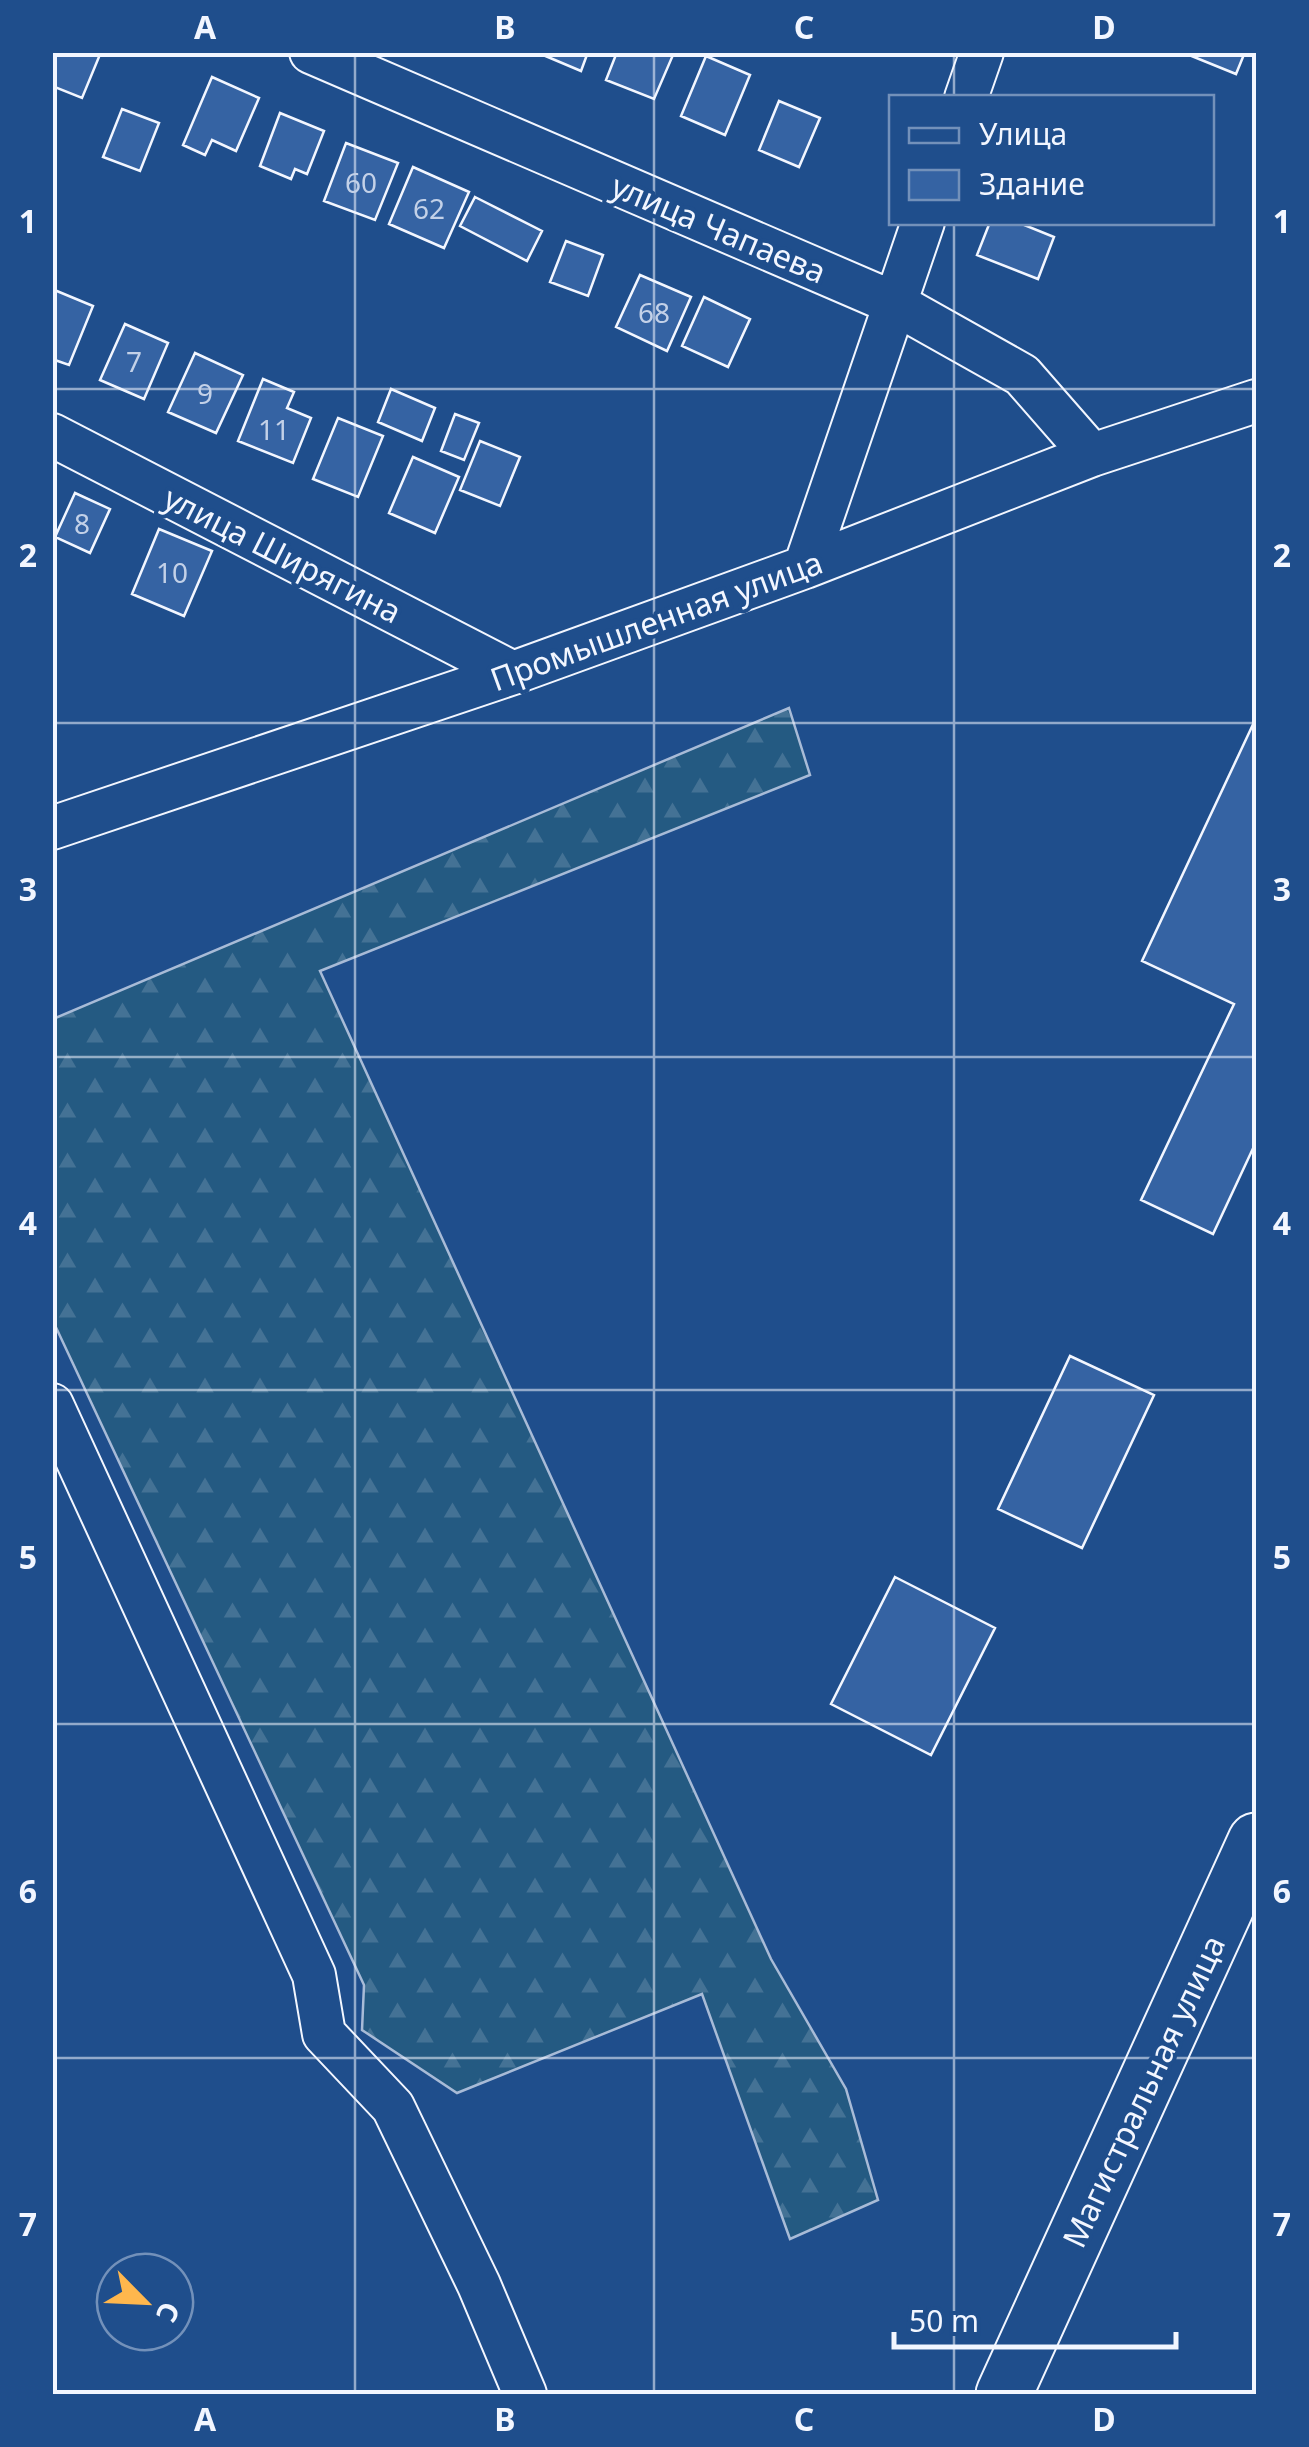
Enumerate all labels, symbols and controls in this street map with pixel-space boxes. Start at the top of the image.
text: A [194,5,217,48]
text: B [494,5,516,48]
text: C [794,5,814,48]
text: D [1092,5,1116,48]
legend [889,95,1214,225]
text: Улица [979,113,1067,154]
house number: 60 [345,163,377,201]
street label: улица Чапаева [605,163,833,293]
text: Здание [979,163,1085,204]
house number: 62 [413,189,445,227]
text: 1 [19,199,37,242]
text: 1 [1273,199,1291,242]
house number: 68 [638,293,670,331]
house number: 7 [126,342,142,380]
house number: 9 [197,374,213,412]
house number: 11 [258,410,290,448]
street label: улица Ширягина [157,476,409,632]
house number: 8 [74,504,90,542]
text: 2 [19,533,37,576]
text: 2 [1273,533,1291,576]
street label: Промышленная улица [484,540,828,700]
house number: 10 [156,553,188,591]
text: 3 [19,867,37,910]
text: 3 [1273,867,1291,910]
text: 4 [19,1201,37,1244]
text: 4 [1273,1201,1291,1244]
text: 5 [19,1535,37,1578]
text: 5 [1273,1535,1291,1578]
text: 6 [19,1869,37,1912]
text: 6 [1273,1869,1291,1912]
street label: Магистральная улица [1052,1928,1234,2254]
text: 7 [19,2202,37,2245]
text: 7 [1273,2202,1291,2245]
north arrow [95,2252,195,2352]
scale bar [894,2287,1176,2349]
text: С [148,2297,190,2329]
text: 50 m [909,2300,979,2341]
text: A [194,2397,217,2440]
text: B [494,2397,516,2440]
text: C [794,2397,814,2440]
text: D [1092,2397,1116,2440]

